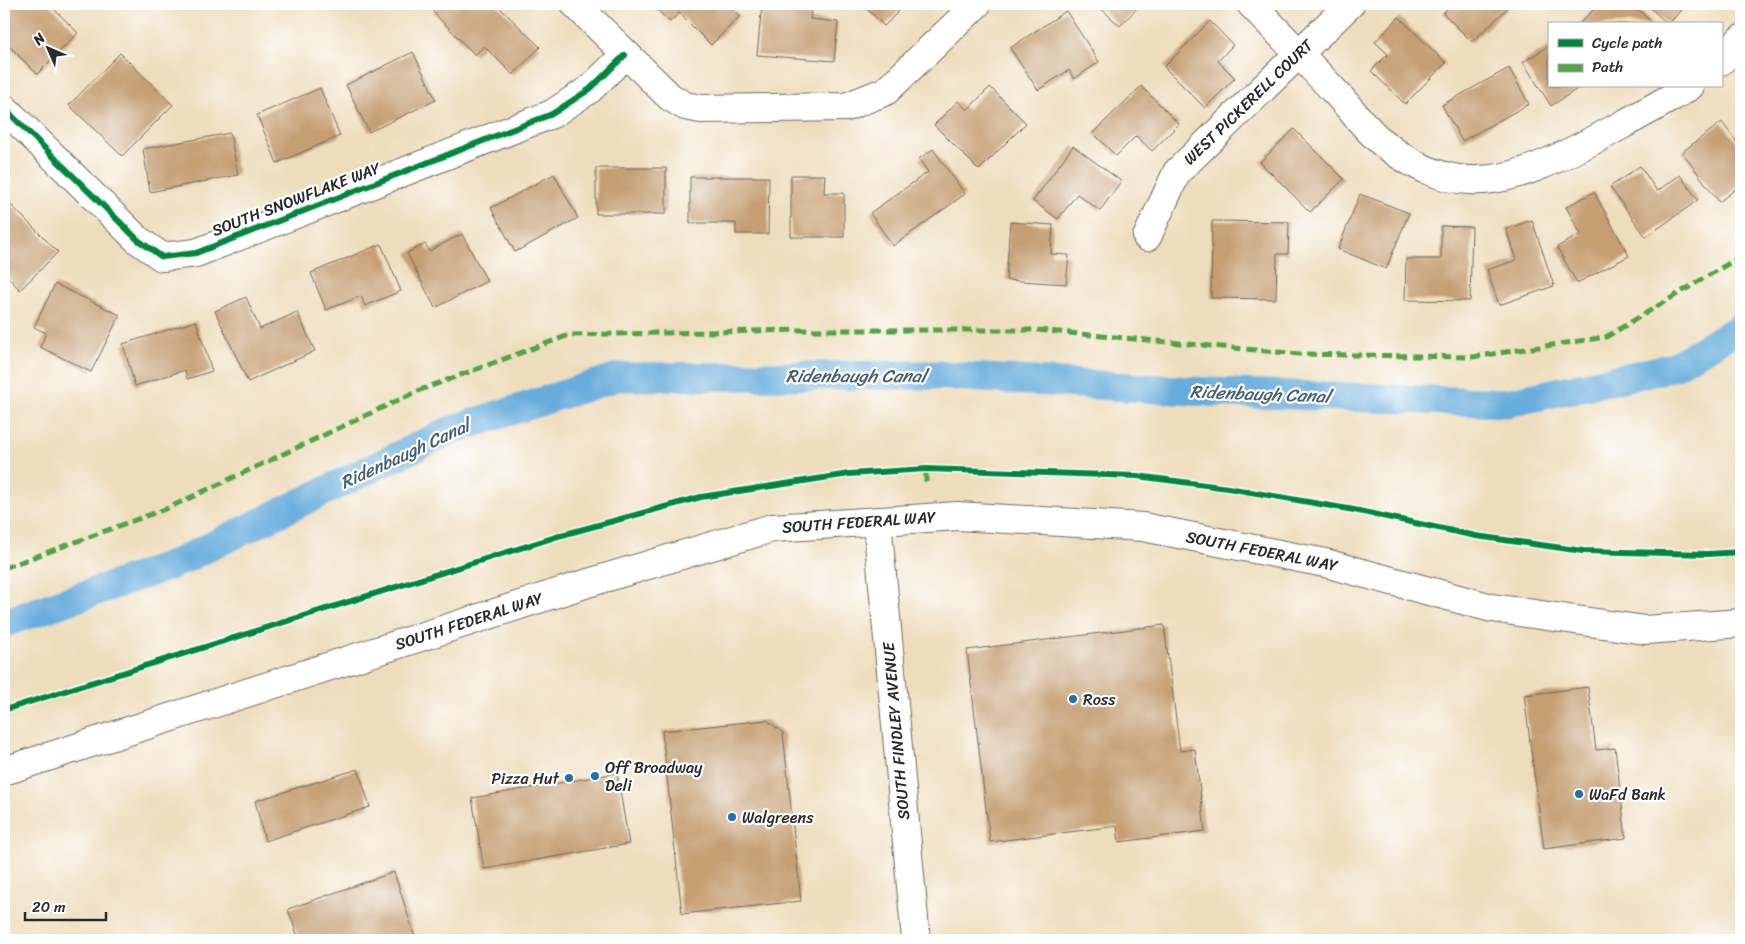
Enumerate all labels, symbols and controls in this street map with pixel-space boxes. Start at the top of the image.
north arrow [22,22,72,72]
legend [1548,22,1722,88]
text: N [26,27,52,52]
text: Cycle path [1592,30,1663,56]
street label: WEST PICKERELL COURT [1176,31,1321,172]
text: Path [1592,54,1623,80]
street label: SOUTH SNOWFLAKE WAY [207,153,386,245]
water label: Ridenbaugh Canal [786,360,930,392]
water label: Ridenbaugh Canal [1189,376,1334,413]
water label: Ridenbaugh Canal [335,408,479,498]
street label: SOUTH FEDERAL WAY [781,502,937,542]
street label: SOUTH FEDERAL WAY [1184,522,1341,580]
street label: SOUTH FEDERAL WAY [391,583,547,659]
street label: SOUTH FINDLEY AVENUE [874,640,918,821]
place label: Ross [1083,685,1116,714]
marker: Ross [1067,693,1079,705]
place label: Off Broadway Deli [605,753,703,800]
place label: Pizza Hut [491,764,560,793]
marker: Off Broadway Deli [589,770,601,782]
marker: Pizza Hut [563,772,575,784]
place label: WaFd Bank [1589,780,1666,809]
marker: WaFd Bank [1573,788,1585,800]
place label: Walgreens [742,803,814,832]
marker: Walgreens [726,811,738,823]
scale bar [25,889,106,921]
text: 20 m [32,894,66,920]

